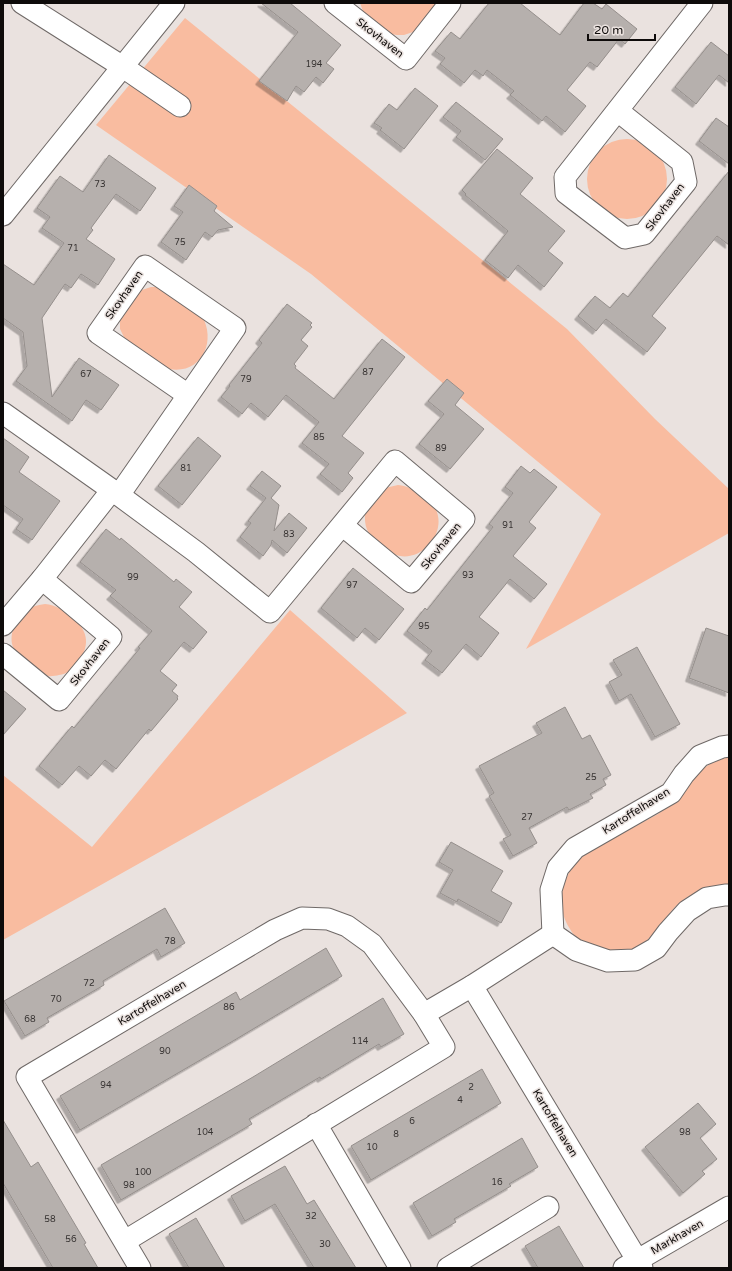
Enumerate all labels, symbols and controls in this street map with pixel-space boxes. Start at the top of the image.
street label: Skovhaven [354,15,406,61]
scale bar [588,16,655,42]
text: 20 m [594,23,623,37]
house number: 194 [306,59,323,70]
house number: 73 [94,179,106,190]
street label: Skovhaven [643,181,687,233]
house number: 75 [174,237,186,248]
house number: 71 [67,243,79,254]
street label: Skovhaven [102,268,146,322]
house number: 87 [362,367,374,378]
house number: 67 [80,369,92,380]
house number: 79 [240,374,252,385]
house number: 85 [313,432,325,443]
house number: 89 [435,443,447,454]
house number: 81 [180,463,192,474]
street label: Skovhaven [418,520,464,572]
house number: 91 [502,520,514,531]
house number: 83 [283,529,295,540]
house number: 93 [462,570,474,581]
house number: 99 [127,572,139,583]
house number: 97 [346,580,358,591]
house number: 95 [418,621,430,632]
street label: Skovhaven [67,636,113,688]
house number: 25 [585,772,597,783]
street label: Kartoffelhaven [600,785,672,837]
house number: 27 [521,812,533,823]
house number: 78 [164,936,176,947]
house number: 72 [83,978,95,989]
street label: Kartoffelhaven [116,978,188,1028]
house number: 70 [50,994,62,1005]
house number: 86 [223,1002,235,1013]
house number: 68 [24,1014,36,1025]
house number: 114 [352,1036,369,1047]
house number: 90 [159,1046,171,1057]
house number: 94 [100,1080,112,1091]
house number: 2 [468,1082,474,1093]
street label: Kartoffelhaven [530,1087,580,1159]
house number: 4 [457,1095,463,1106]
house number: 6 [409,1116,415,1127]
house number: 104 [197,1127,214,1138]
house number: 98 [679,1127,691,1138]
house number: 8 [393,1129,399,1140]
house number: 10 [366,1142,378,1153]
house number: 100 [135,1167,152,1178]
house number: 16 [491,1177,503,1188]
house number: 98 [123,1180,135,1191]
house number: 32 [305,1211,317,1222]
house number: 58 [44,1214,56,1225]
street label: Markhaven [648,1217,706,1257]
house number: 56 [65,1234,77,1245]
house number: 30 [319,1239,331,1250]

